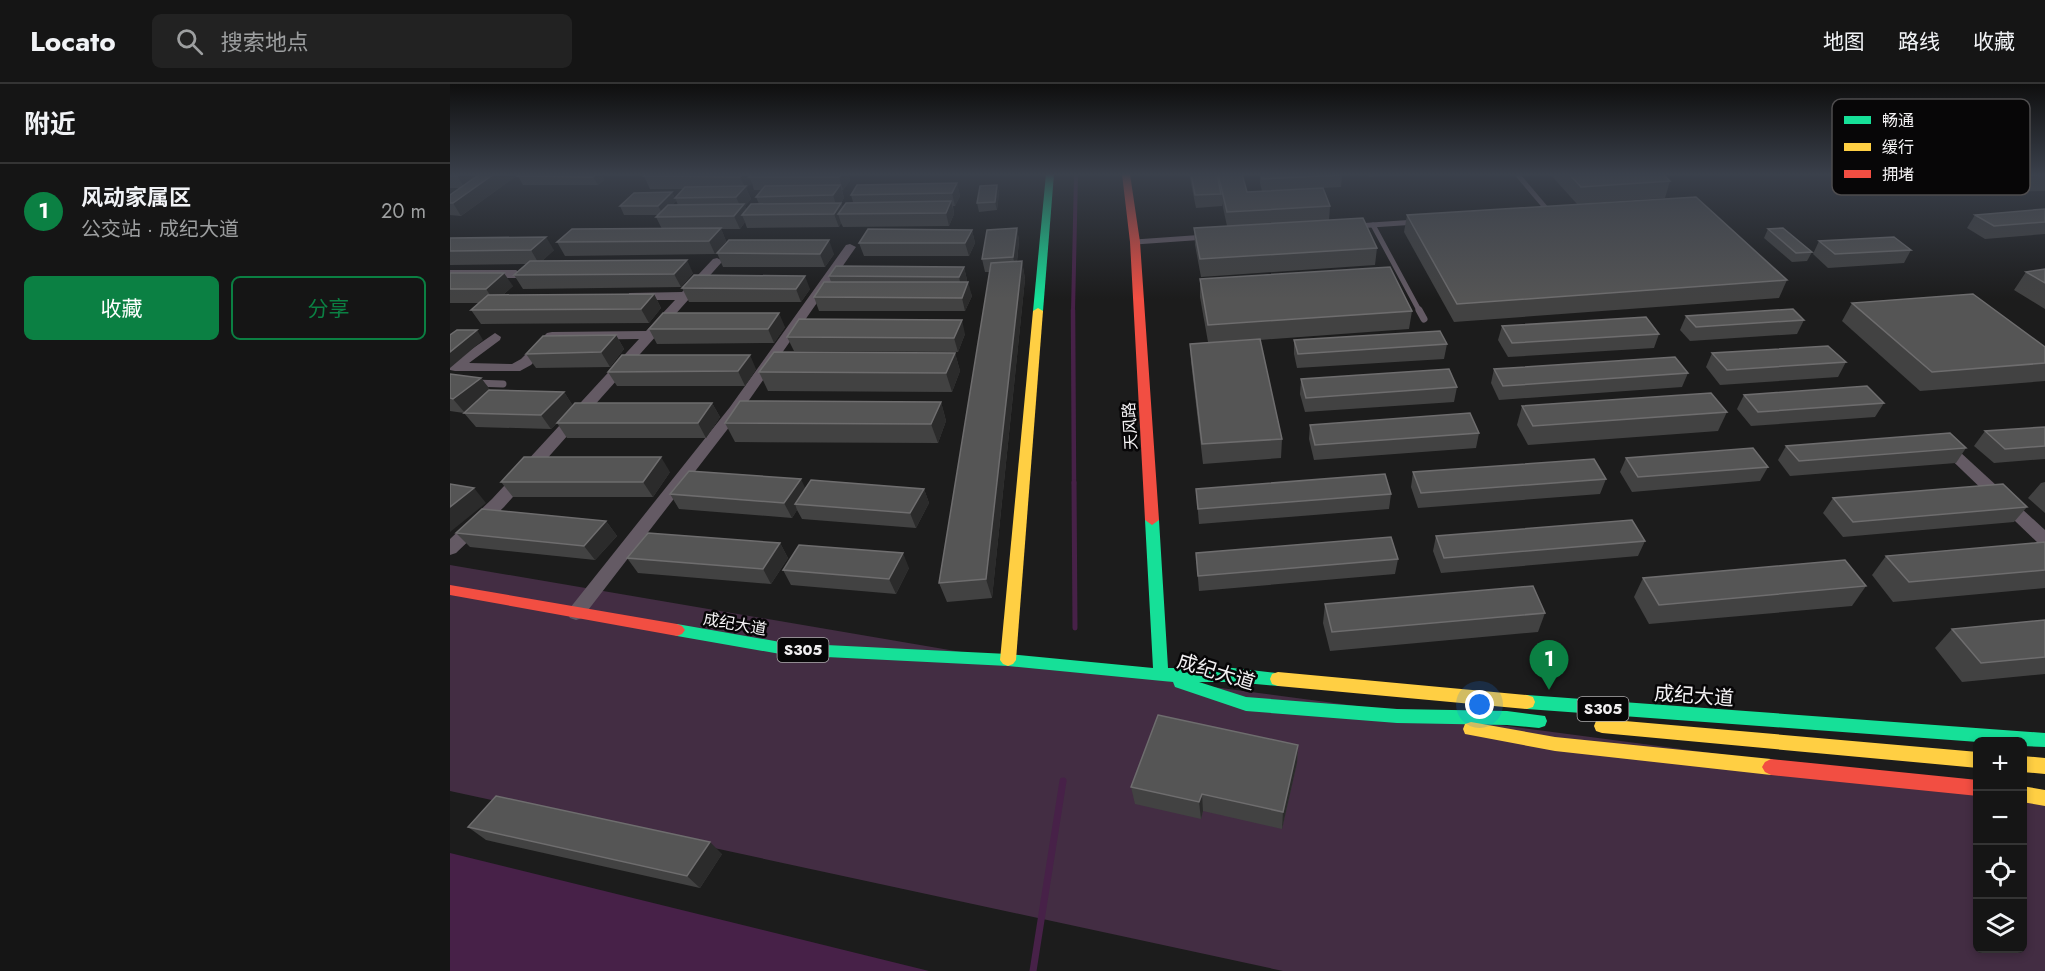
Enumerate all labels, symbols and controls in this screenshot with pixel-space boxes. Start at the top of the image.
search box [152,14,572,68]
text: Locato [30,21,116,62]
icon: search [173,25,206,58]
text: 搜索地点 [221,26,309,58]
text: 地图 [1823,27,1865,57]
text: 路线 [1898,27,1940,57]
text: 收藏 [1973,27,2015,57]
legend [1832,99,2030,195]
text: 附近 [24,105,76,143]
text: 畅通 [1882,109,1914,132]
text: 缓行 [1882,136,1914,159]
text: 拥堵 [1882,163,1914,186]
text: 风动家属区 [81,181,191,213]
text: 1 [38,197,49,226]
text: 20 m [381,197,426,226]
text: 公交站 · 成纪大道 [81,215,239,244]
button: 收藏 [24,276,219,340]
button: 分享 [231,276,426,340]
street label: 天风路 [1117,401,1143,451]
street label: 成纪大道 [701,607,769,641]
road number: S305 [778,638,828,662]
pin: 1 [1530,640,1568,690]
street label: 成纪大道 [1174,646,1258,698]
street label: 成纪大道 [1653,679,1735,713]
your location [1465,690,1494,719]
road number: S305 [1578,697,1628,721]
map controls [1973,737,2027,953]
button: + [1973,737,2027,791]
button: − [1973,791,2027,845]
button: locate [1973,845,2027,899]
button: layers [1973,899,2027,953]

